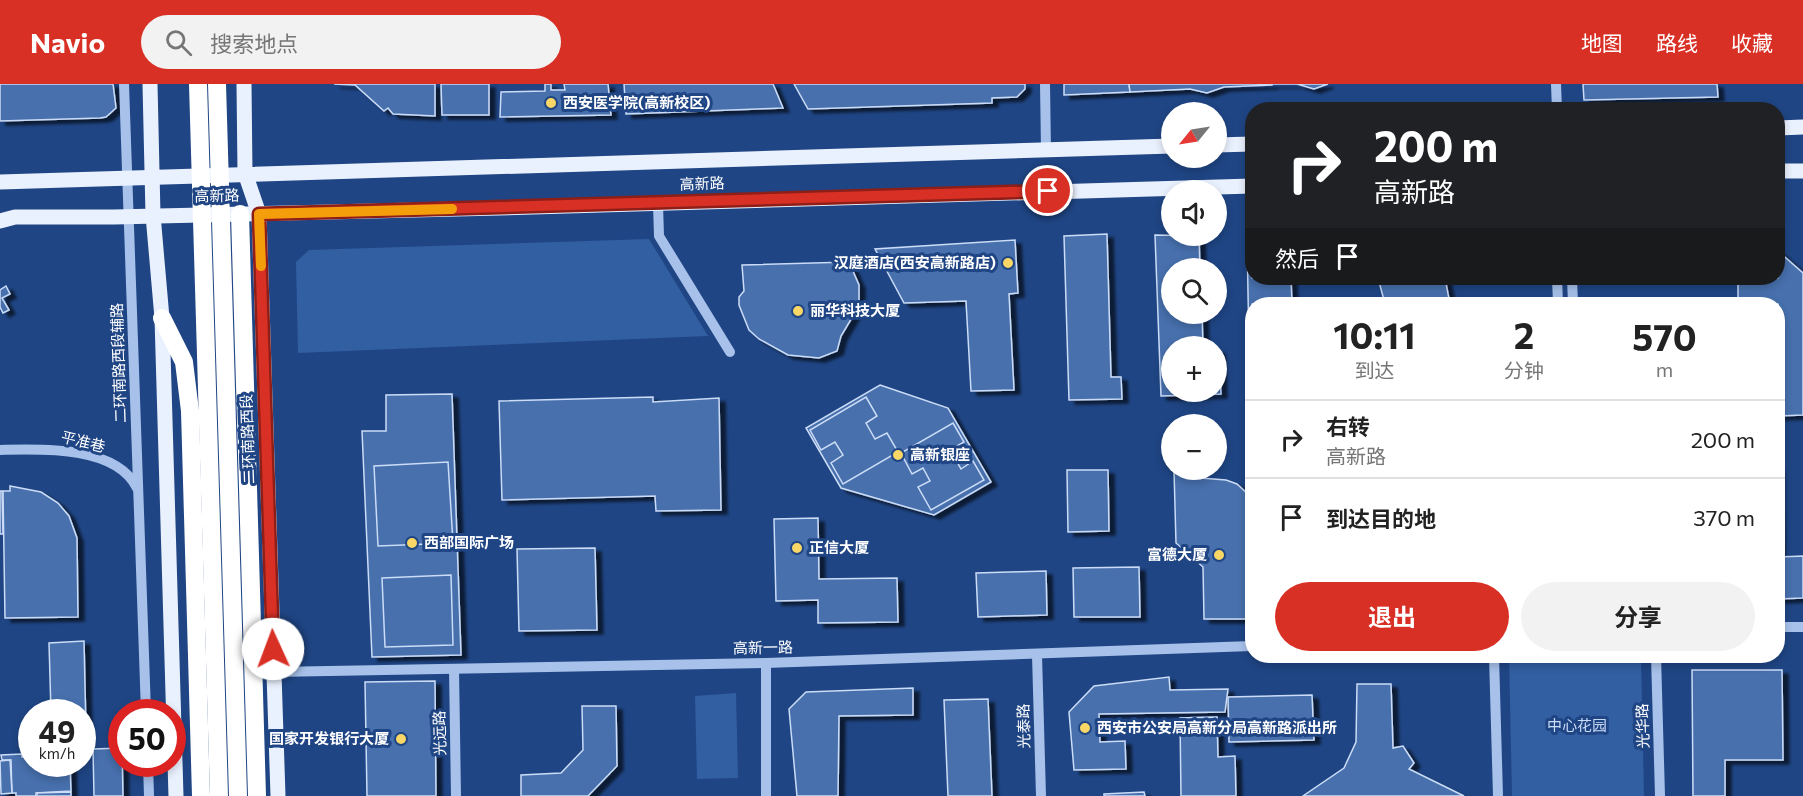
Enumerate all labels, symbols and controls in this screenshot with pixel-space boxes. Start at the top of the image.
search box [141,15,561,69]
text: Navio [30,25,105,59]
icon: search [162,26,195,59]
text: 搜索地点 [210,30,298,57]
text: 地图 [1581,30,1623,55]
text: 路线 [1656,30,1698,55]
text: 收藏 [1731,30,1773,55]
place label: 西安医学院(高新校区) [563,93,710,111]
marker: 西安医学院(高新校区) [544,96,558,110]
north arrow [1161,102,1227,168]
map controls [1161,102,1227,480]
text: 200 m [1374,119,1498,171]
icon: right [1275,126,1353,204]
pin [1022,165,1073,216]
street label: 高新路 [679,173,725,193]
icon: arrive [1031,174,1064,207]
text: 高新路 [1374,175,1455,208]
button: sound [1161,180,1227,246]
street label: 高新路 [194,186,240,204]
icon: arrive [1331,240,1364,273]
text: 然后 [1275,245,1319,272]
place label: 汉庭酒店(西安高新路店) [834,253,996,271]
marker: 汉庭酒店(西安高新路店) [1001,256,1015,270]
button: search [1161,258,1227,324]
place label: 丽华科技大厦 [810,301,900,319]
street label: 二环南路西段辅路 [107,303,129,423]
marker: 丽华科技大厦 [791,304,805,318]
text: 10:11 [1333,312,1416,356]
text: 2 [1514,312,1534,356]
text: 570 [1632,314,1697,358]
button: + [1161,336,1227,402]
text: m [1656,357,1673,381]
text: 到达 [1354,358,1394,382]
text: 分钟 [1504,358,1544,382]
street label: 二环南路西段 [236,394,258,484]
text: 右转 [1326,413,1370,440]
button: − [1161,414,1227,480]
icon: right [1275,423,1308,456]
text: 200 m [1691,426,1755,453]
street label: 平准巷 [59,427,107,455]
text: 高新路 [1326,444,1386,468]
place label: 高新银座 [910,445,970,463]
marker: 高新银座 [891,448,905,462]
icon: arrive [1275,501,1308,534]
text: 370 m [1693,504,1755,531]
text: 到达目的地 [1326,505,1436,532]
place label: 西部国际广场 [424,533,514,551]
marker: 西部国际广场 [405,536,419,550]
place label: 正信大厦 [809,538,869,556]
marker: 正信大厦 [790,541,804,555]
place label: 富德大厦 [1147,545,1207,563]
marker: 富德大厦 [1212,548,1226,562]
button: 退出 [1275,582,1509,651]
button: 分享 [1521,582,1755,651]
position arrow [241,617,305,681]
street label: 高新一路 [733,637,793,657]
speed limit sign: 50 [108,699,186,777]
street label: 光泰路 [1014,703,1032,749]
street label: 光华路 [1632,703,1652,749]
street label: 光远路 [430,710,448,756]
text: 49 [39,712,75,749]
park label: 中心花园 [1547,716,1607,734]
place label: 西安市公安局高新分局高新路派出所 [1097,718,1337,736]
marker: 西安市公安局高新分局高新路派出所 [1078,721,1092,735]
place label: 国家开发银行大厦 [269,729,389,747]
marker: 国家开发银行大厦 [394,732,408,746]
text: km/h [39,744,75,762]

